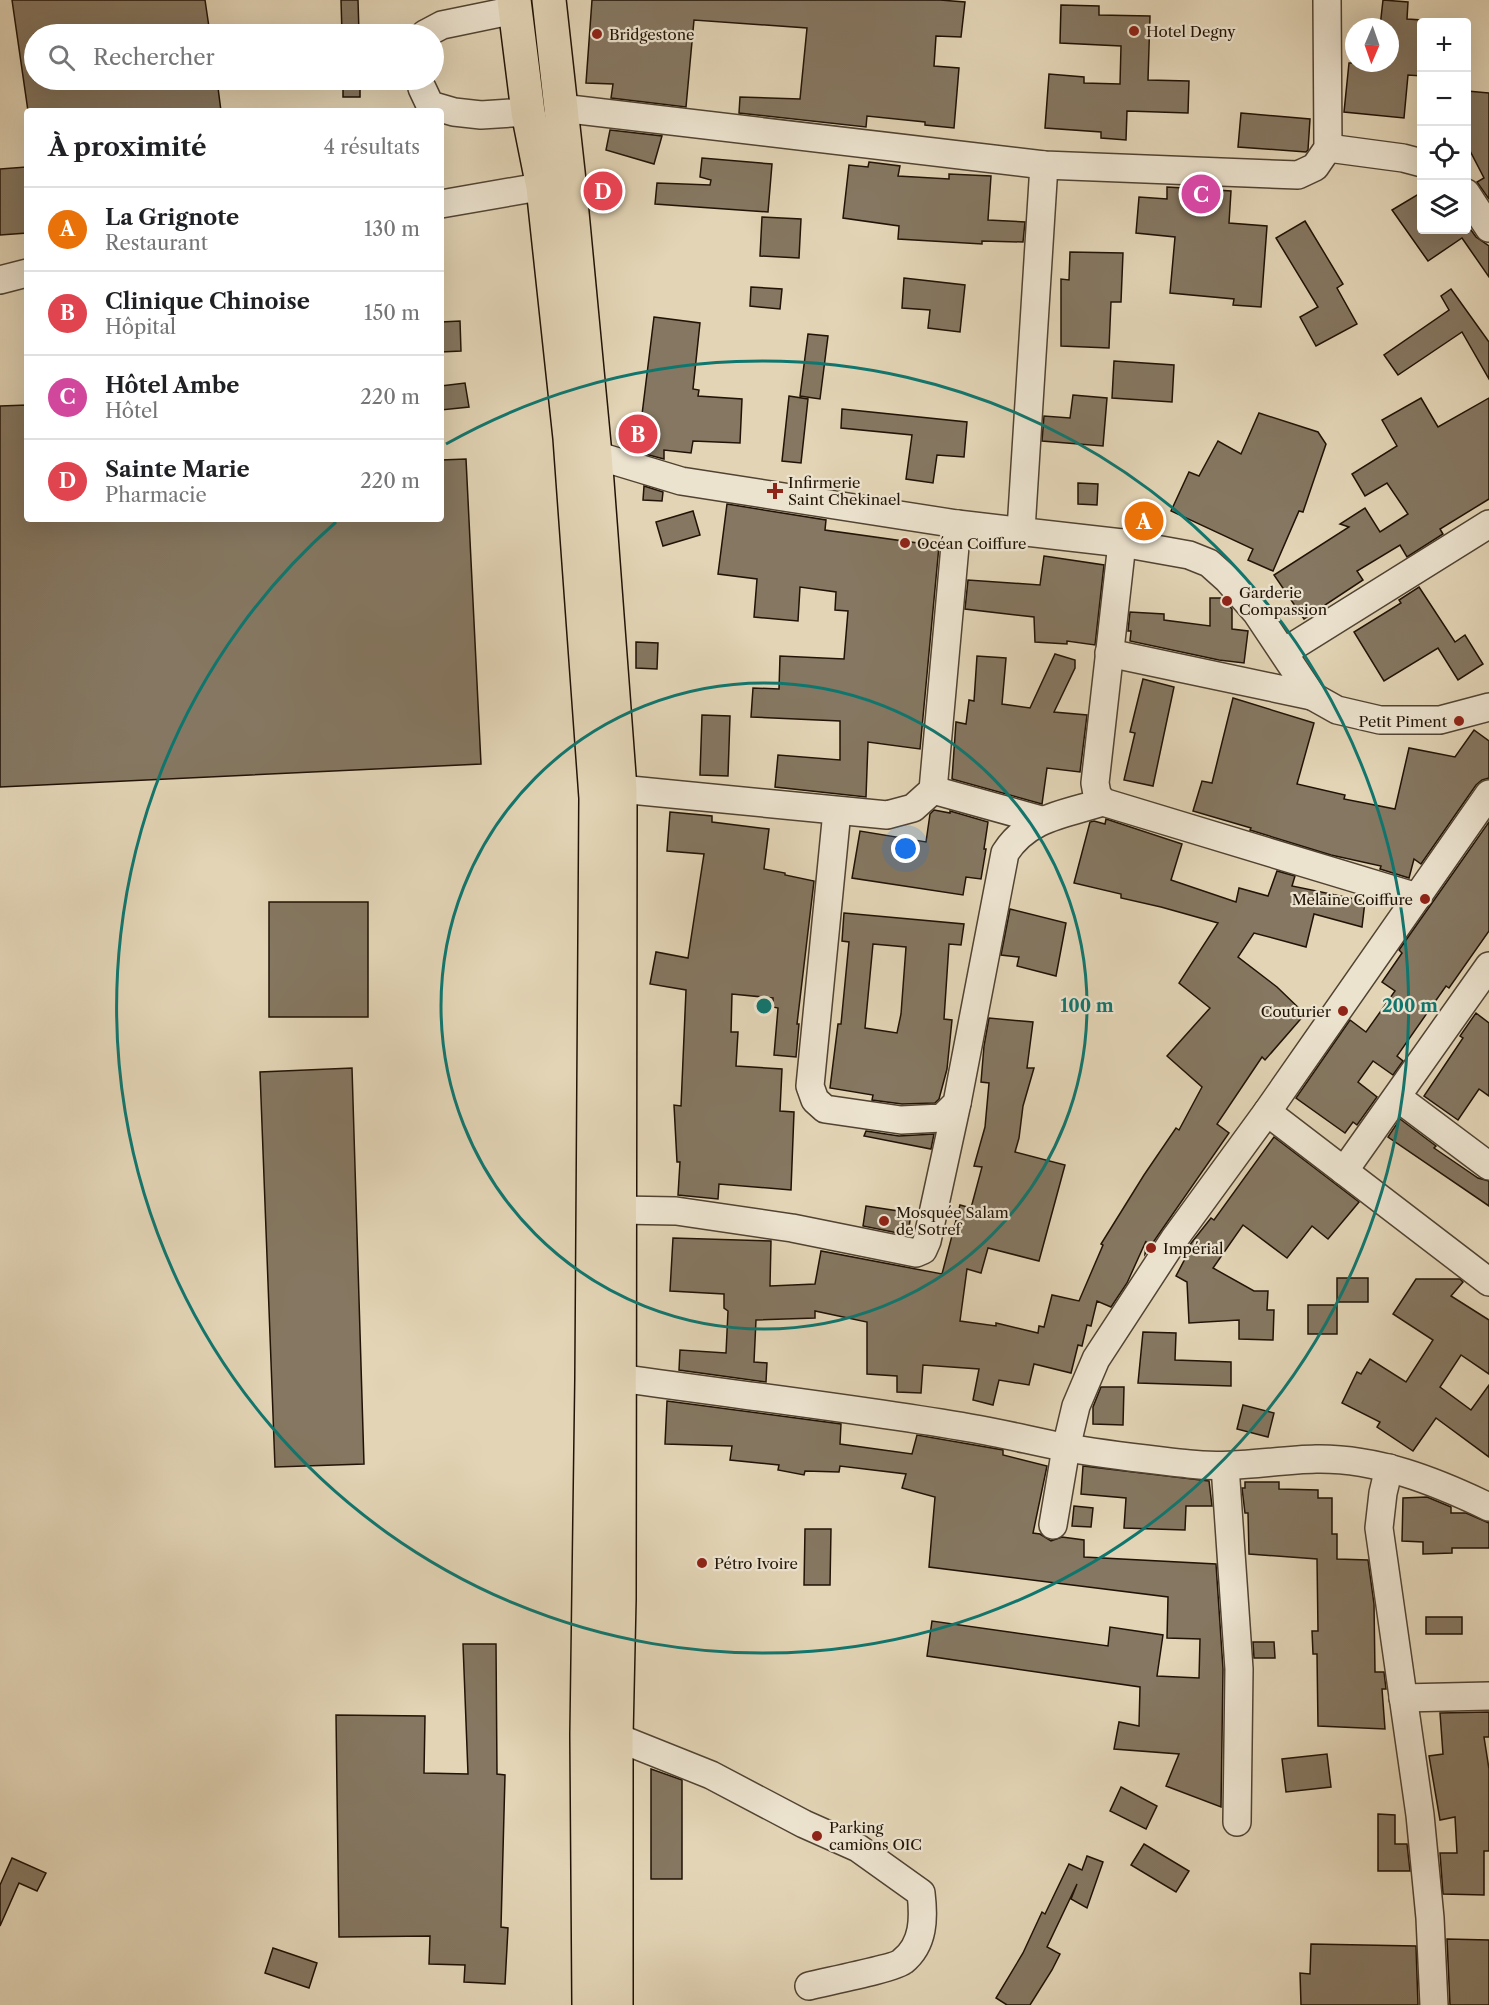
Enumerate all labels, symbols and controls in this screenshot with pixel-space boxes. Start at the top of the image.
north arrow [1345,18,1399,72]
map controls [1417,18,1471,234]
button: + [1417,18,1471,72]
place label: Hotel Degny [1146,22,1236,41]
search box [24,24,444,90]
marker: Hotel Degny [1127,24,1141,38]
place label: Bridgestone [609,25,694,44]
marker: Bridgestone [590,27,604,41]
icon: search [45,41,78,74]
text: Rechercher [93,44,215,71]
button: − [1417,72,1471,126]
button: locate [1417,126,1471,180]
text: À proximité [48,131,207,163]
text: 4 résultats [323,135,420,159]
pin: D [584,168,622,213]
pin: C [1182,172,1220,216]
button: layers [1417,180,1471,234]
text: La Grignote [105,204,239,231]
text: A [60,217,75,241]
text: 130 m [364,217,420,241]
text: Restaurant [105,231,208,255]
text: Clinique Chinoise [105,288,310,315]
text: B [60,301,75,325]
text: 150 m [364,301,420,325]
text: Hôpital [105,315,176,339]
text: Hôtel Ambe [105,372,239,399]
text: C [59,385,76,409]
text: 220 m [360,385,420,409]
text: Hôtel [105,399,158,423]
pin: B [618,412,658,456]
text: Sainte Marie [105,456,250,483]
text: D [59,469,76,493]
text: 220 m [360,469,420,493]
place label: Infirmerie Saint Chekinael [788,473,901,509]
marker: Infirmerie Saint Chekinael [766,482,784,500]
text: Pharmacie [105,483,207,507]
pin: A [1124,498,1164,544]
place label: Océan Coiffure [917,534,1026,553]
marker: Océan Coiffure [898,536,912,550]
place label: Garderie Compassion [1239,583,1328,619]
marker: Garderie Compassion [1220,594,1234,608]
place label: Petit Piment [1358,712,1448,731]
marker: Petit Piment [1452,714,1466,728]
your location [891,834,920,863]
place label: Melaine Coiffure [1292,890,1413,909]
marker: Melaine Coiffure [1418,892,1432,906]
text: 100 m [1060,995,1114,1017]
text: 200 m [1382,995,1438,1017]
centre of rings [754,996,774,1016]
place label: Couturier [1261,1002,1332,1021]
marker: Couturier [1336,1004,1350,1018]
place label: Mosquée Salam de Sotref [896,1203,1009,1239]
marker: Mosquée Salam de Sotref [877,1214,891,1228]
place label: Impérial [1163,1239,1224,1258]
marker: Impérial [1144,1241,1158,1255]
place label: Pétro Ivoire [714,1554,798,1573]
marker: Pétro Ivoire [695,1556,709,1570]
place label: Parking camions OIC [829,1818,922,1854]
marker: Parking camions OIC [810,1829,824,1843]

